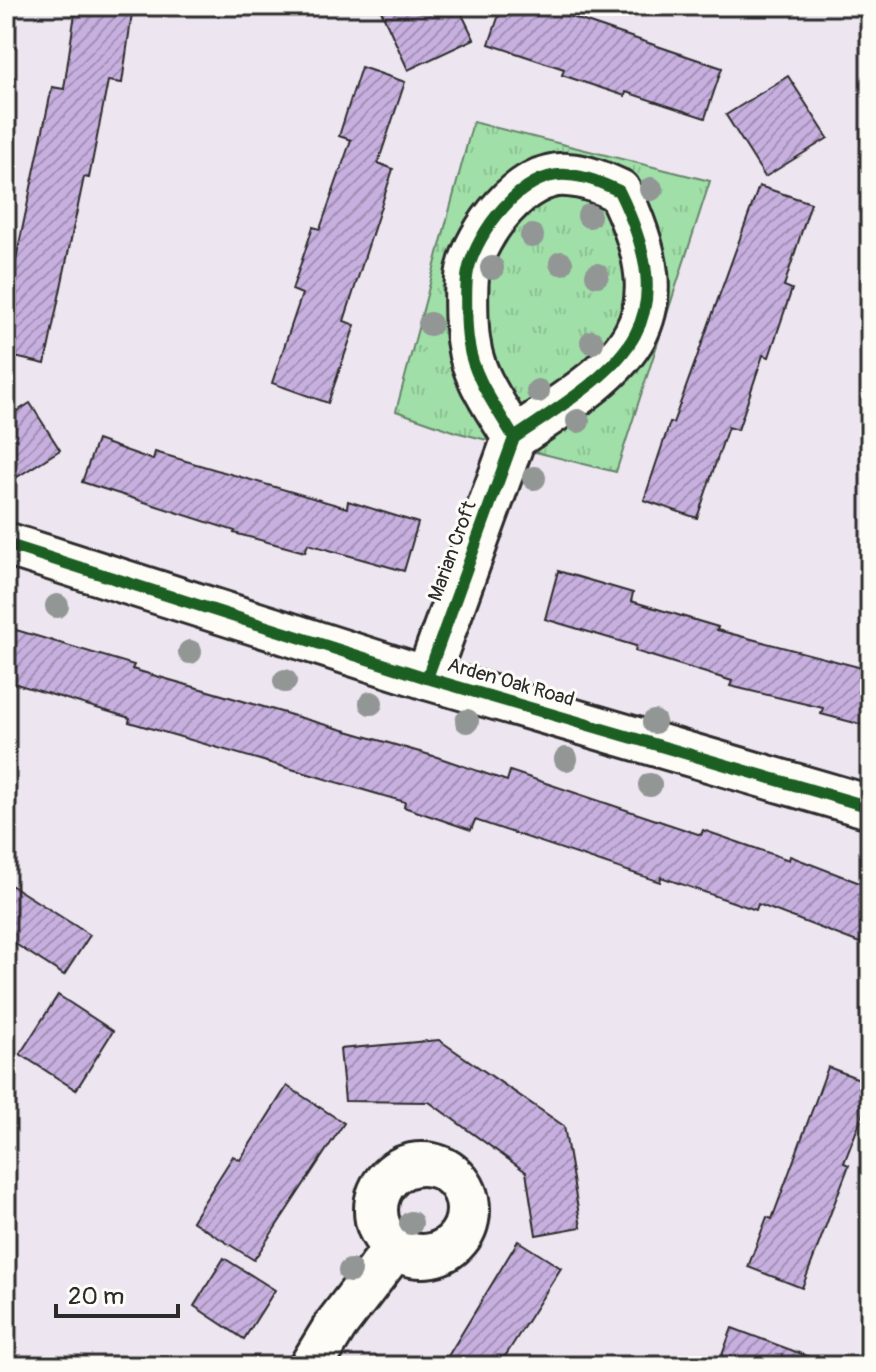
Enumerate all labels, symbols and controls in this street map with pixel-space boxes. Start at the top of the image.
street label: Marian Croft [422,497,482,604]
street label: Arden Oak Road [445,652,577,712]
scale bar [56,1268,178,1318]
text: 20 m [68,1282,124,1311]

